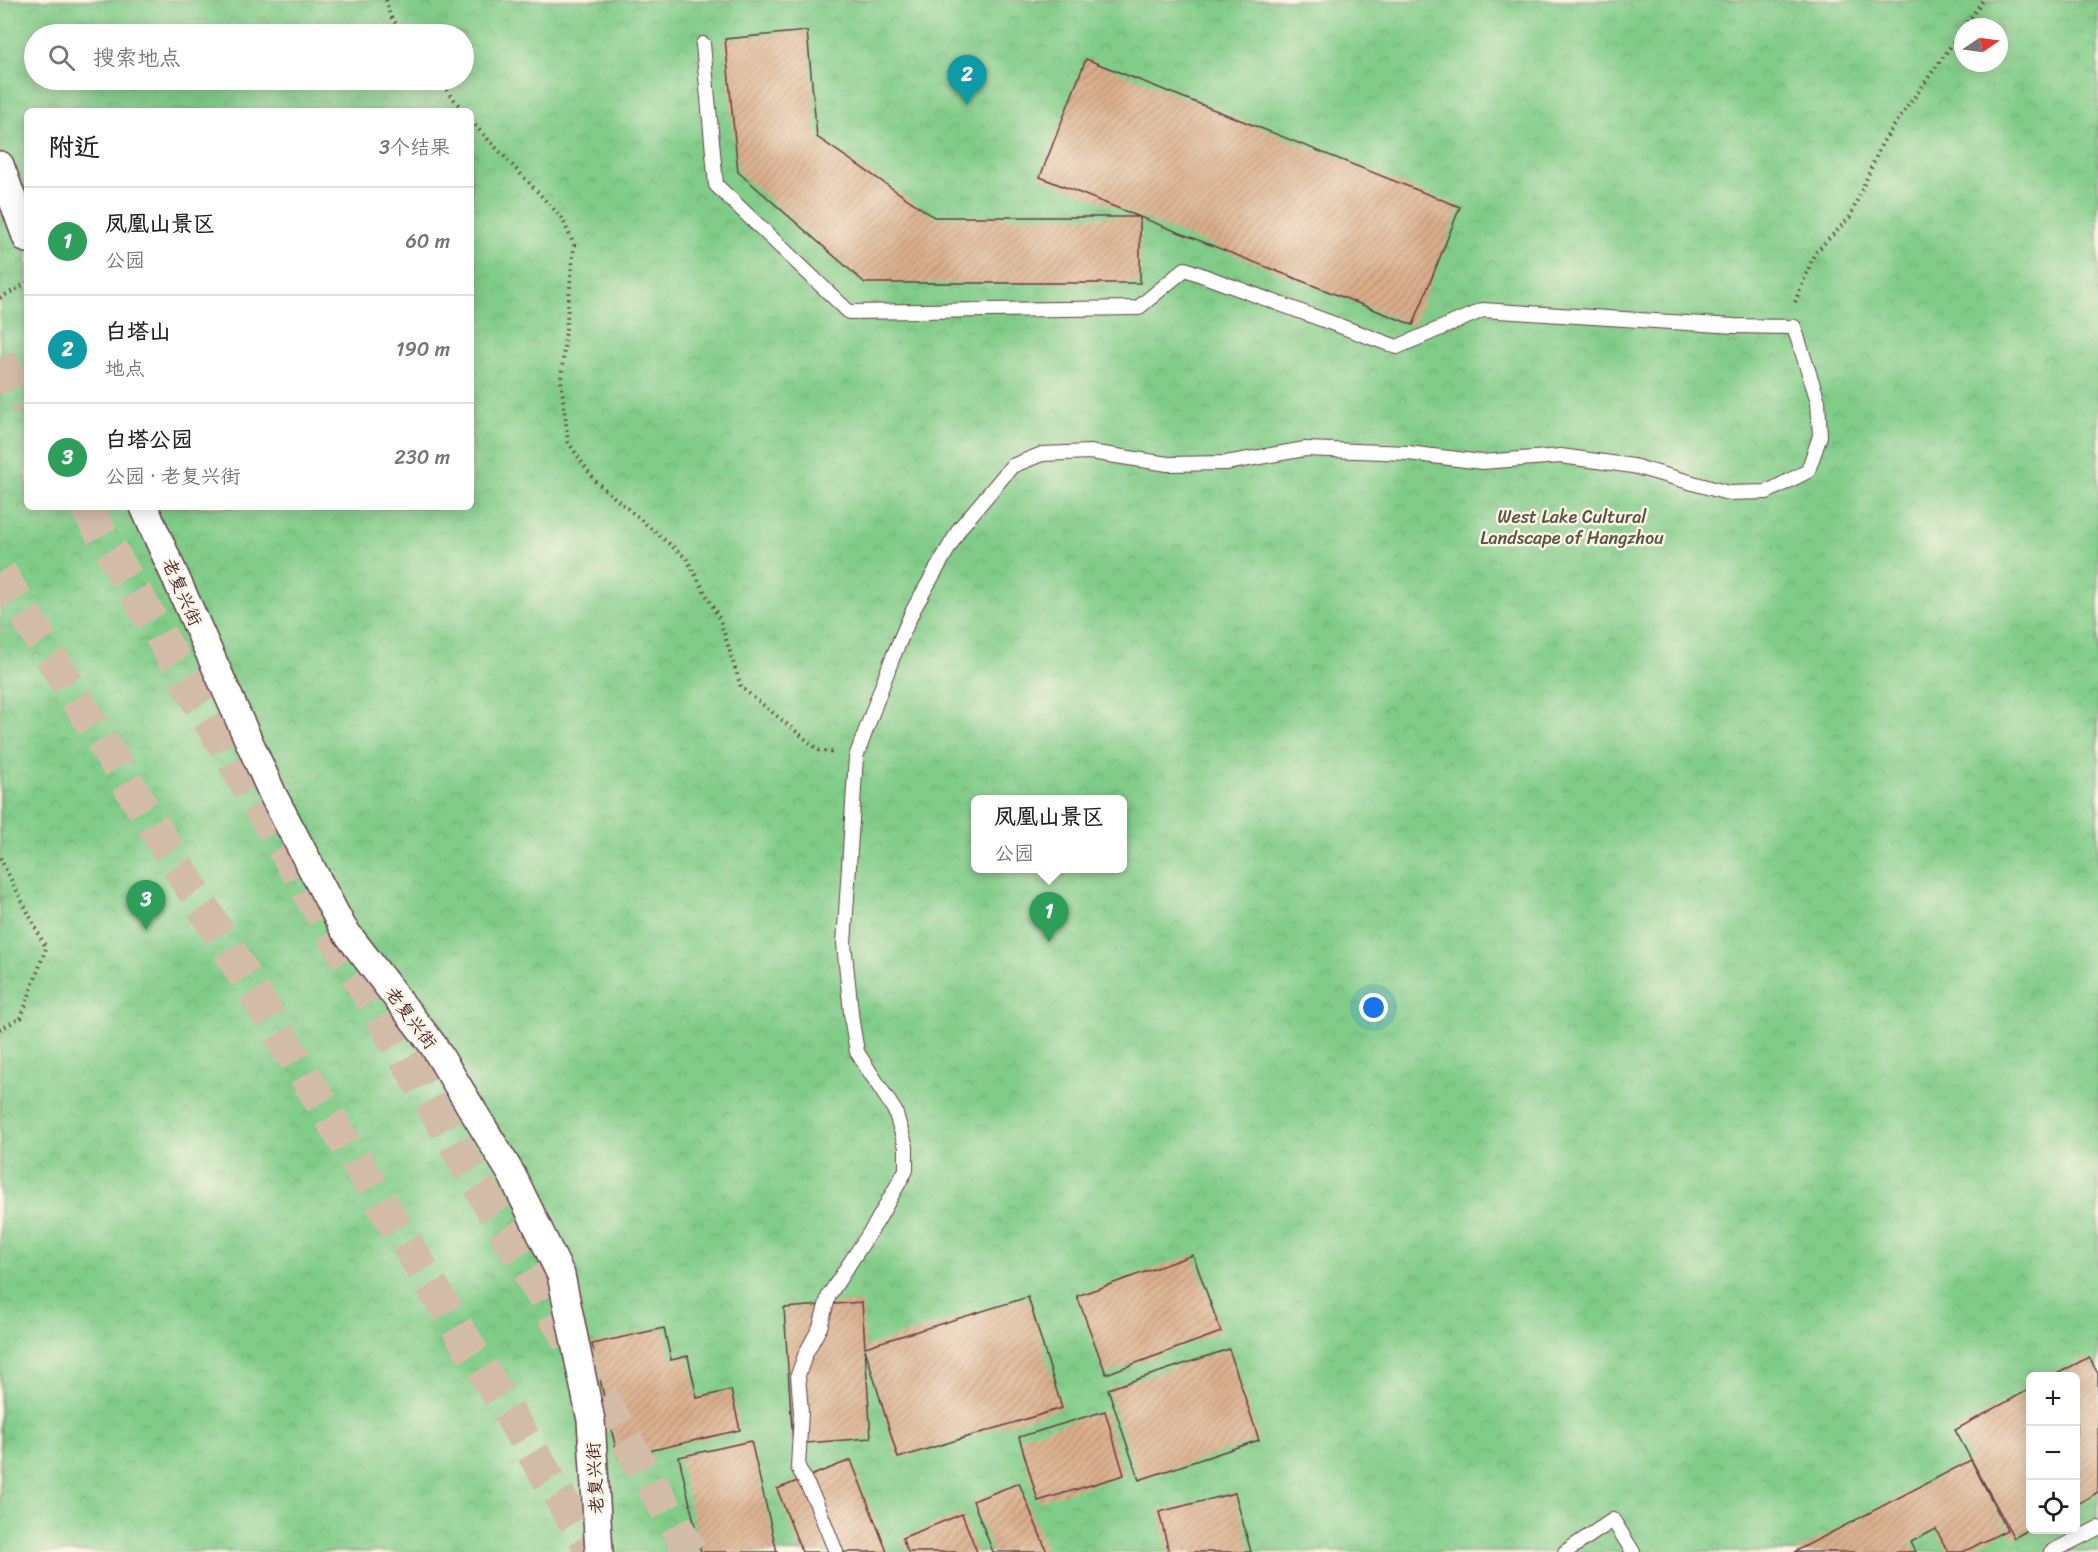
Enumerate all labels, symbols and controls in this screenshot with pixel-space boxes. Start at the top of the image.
north arrow [1954,18,2008,72]
search box [24,24,474,90]
text: 搜索地点 [93,38,181,77]
icon: search [45,41,78,74]
pin: 2 [948,56,986,105]
text: 附近 [48,124,100,170]
text: 3个结果 [379,130,450,165]
text: 凤凰山景区 [105,204,215,243]
text: 1 [63,224,72,259]
text: 60 m [405,224,450,259]
text: 公园 [105,243,145,278]
text: 白塔山 [105,312,171,351]
text: 2 [62,332,73,367]
text: 190 m [396,332,450,367]
text: 地点 [105,351,145,386]
text: 白塔公园 [105,420,193,459]
text: 3 [62,440,73,475]
text: 230 m [394,440,450,475]
text: 公园 · 老复兴街 [105,459,241,494]
park label: West Lake Cultural Landscape of Hangzhou [1480,501,1664,554]
street label: 老复兴街 [153,553,211,631]
popup [971,795,1127,873]
text: 凤凰山景区 [994,797,1104,836]
text: 公园 [994,836,1034,871]
pin: 3 [126,880,166,930]
pin: 1 [1030,892,1068,942]
street label: 老复兴街 [377,980,445,1056]
your location [1359,993,1388,1022]
map controls [2026,1372,2080,1534]
button: + [2026,1372,2080,1426]
button: − [2026,1426,2080,1480]
street label: 老复兴街 [577,1441,613,1515]
button: locate [2026,1480,2080,1534]

